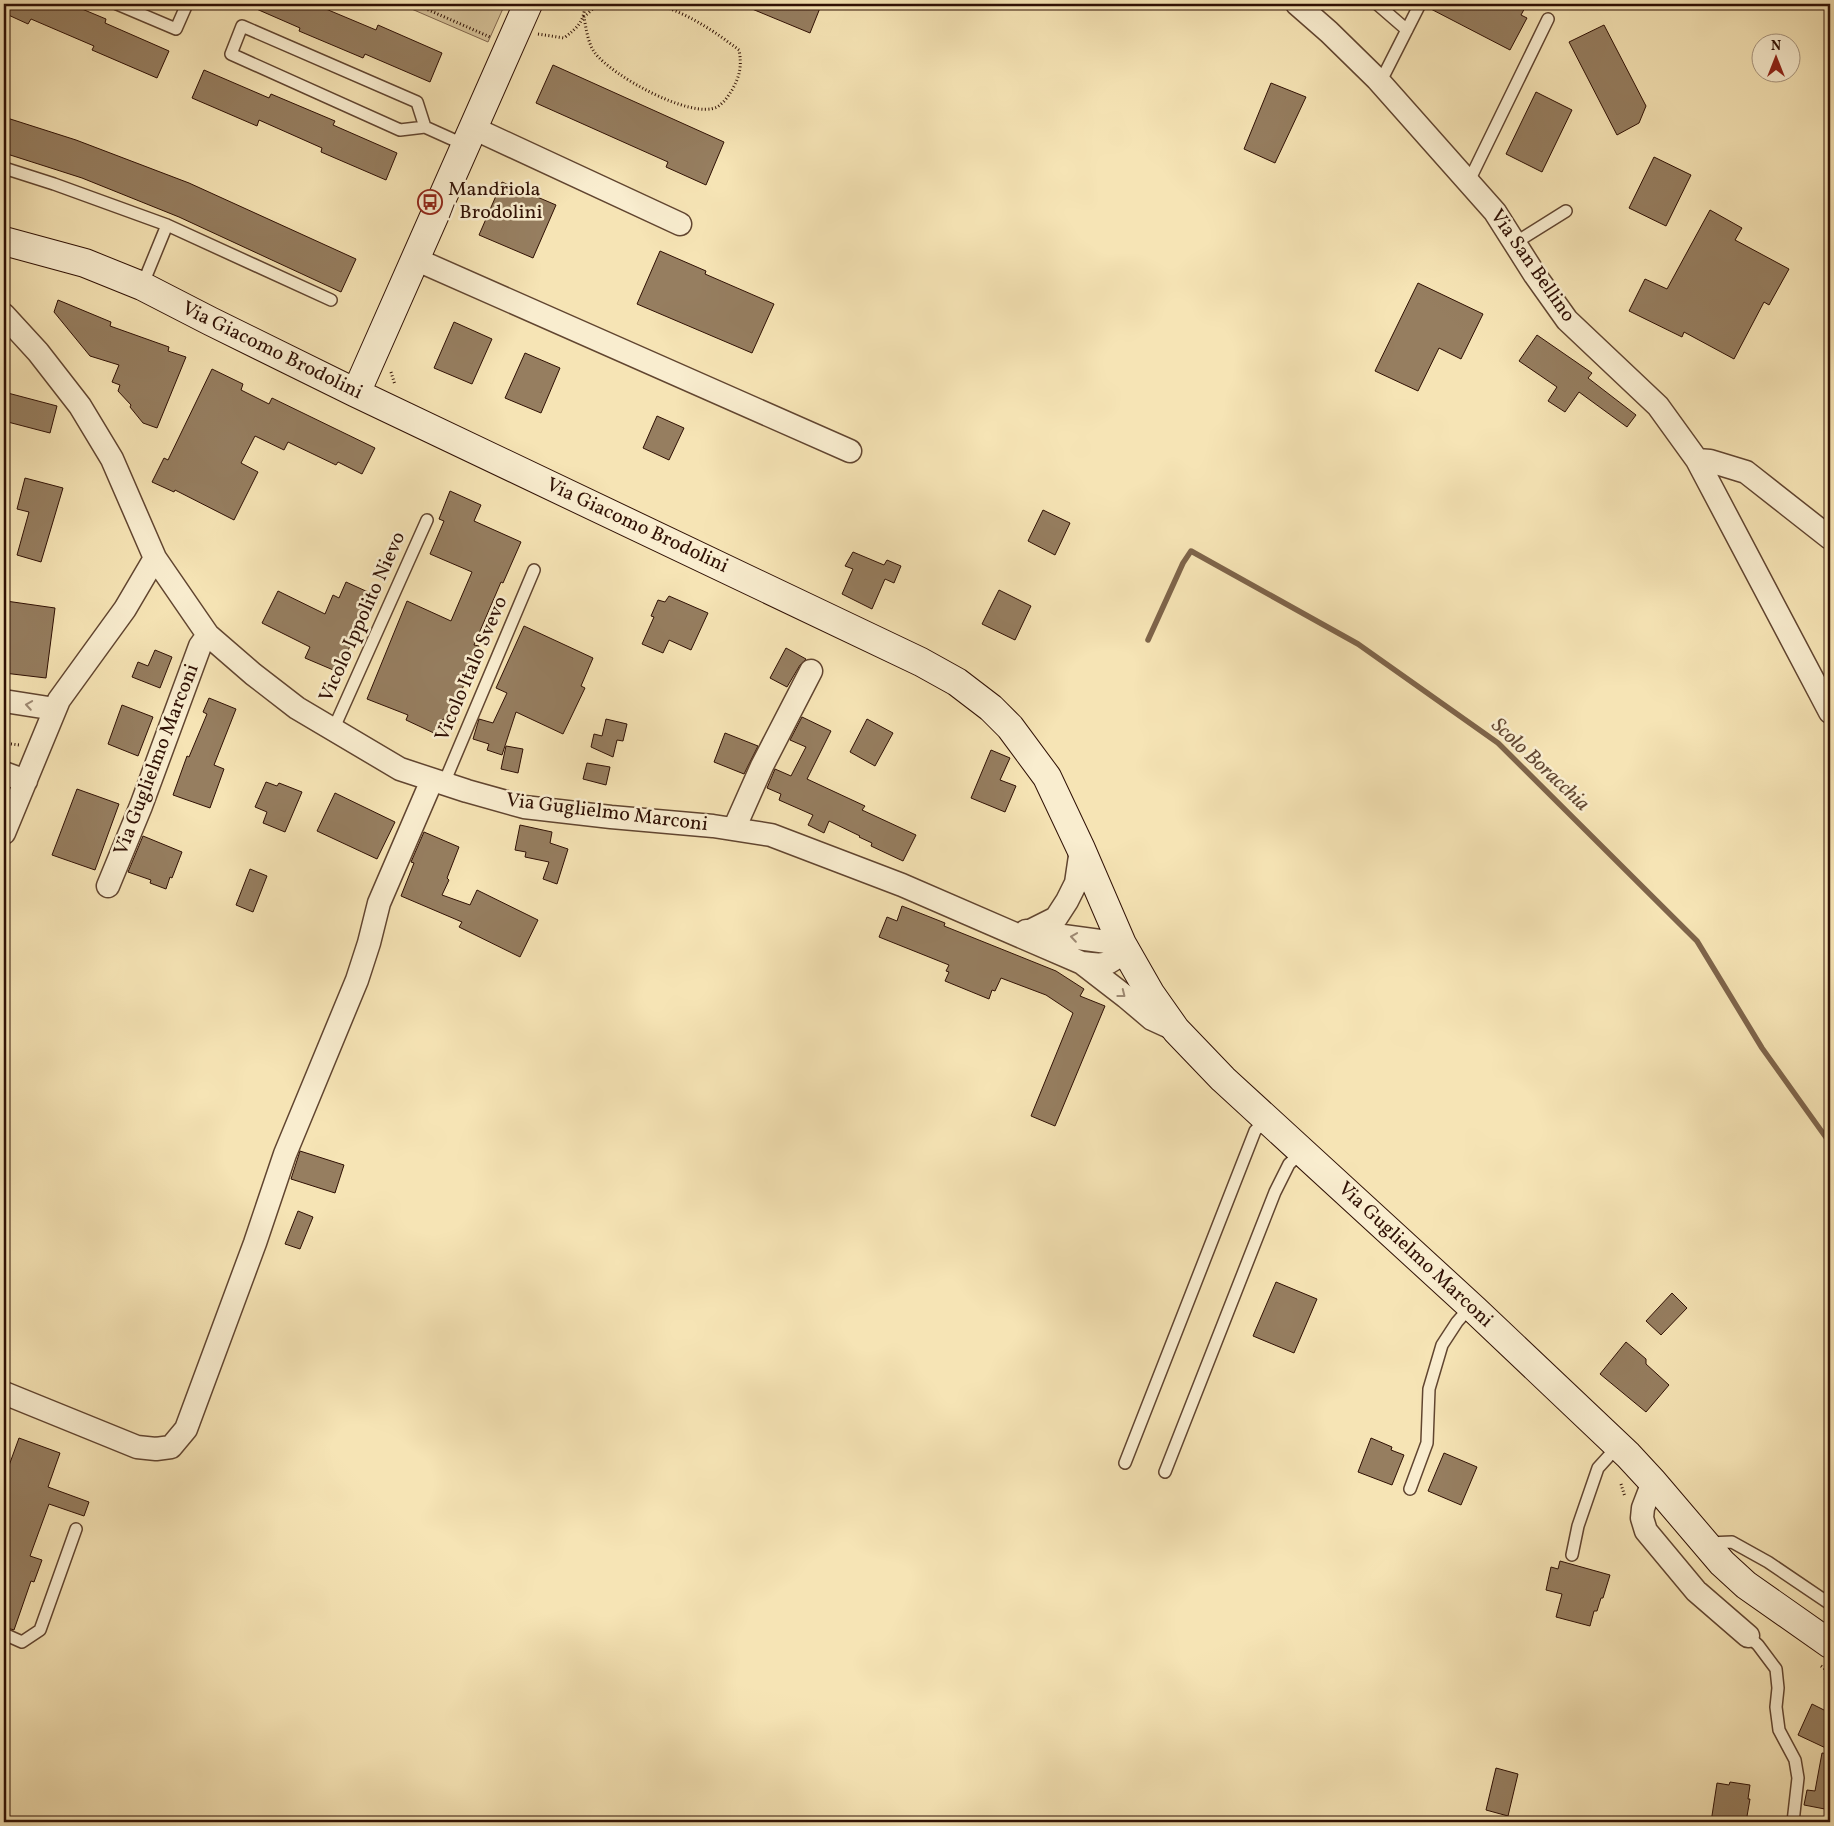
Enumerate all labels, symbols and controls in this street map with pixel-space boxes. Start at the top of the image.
north arrow [1752,32,1802,82]
text: N [1771,37,1781,56]
place label: Mandriola / Brodolini [448,176,542,227]
bus stop icon: Mandriola / Brodolini [417,189,443,215]
street label: Via San Bellino [1483,204,1581,328]
street label: Via Giacomo Brodolini [177,295,367,407]
street label: Via Giacomo Brodolini [541,471,733,581]
street label: Vicolo Ippolito Nievo [313,527,413,707]
street label: Vicolo Italo Svevo [429,592,515,746]
street label: Via Guglielmo Marconi [108,660,206,860]
one-way arrow [25,700,34,710]
water label: Scolo Boracchia [1484,712,1596,818]
street label: Via Guglielmo Marconi [504,787,710,839]
one-way arrow [1069,933,1078,943]
one-way arrow [1116,988,1126,997]
street label: Via Guglielmo Marconi [1331,1175,1499,1335]

